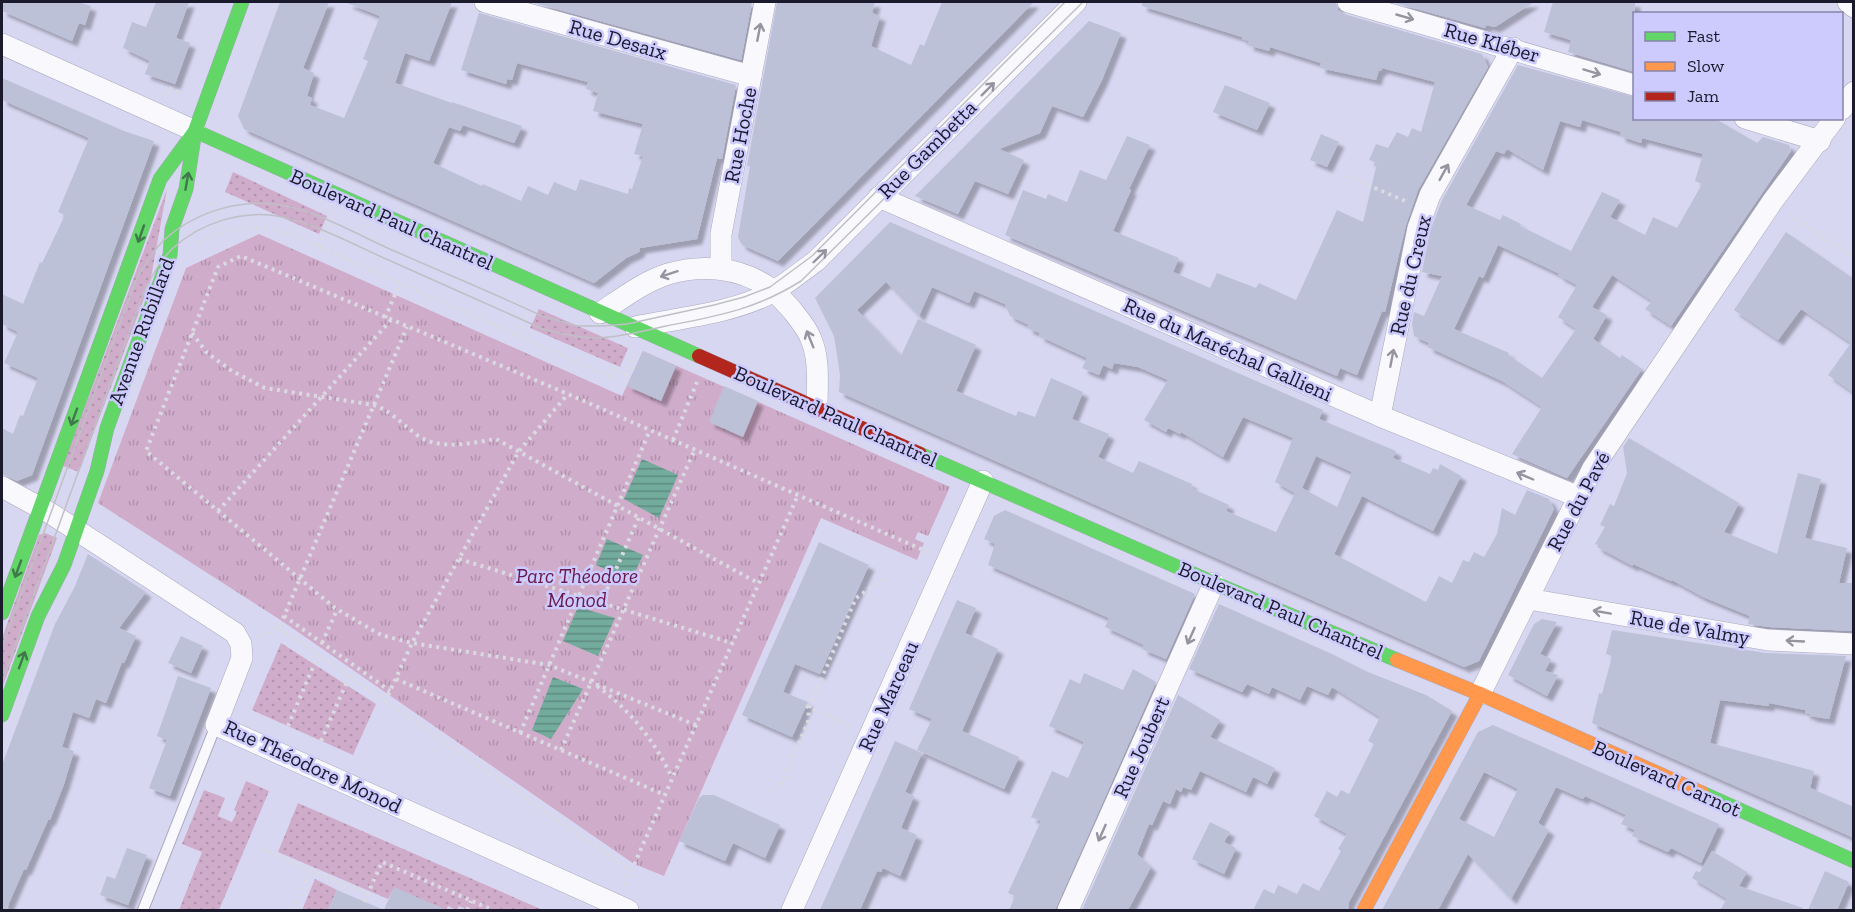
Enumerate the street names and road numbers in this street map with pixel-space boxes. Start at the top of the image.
street label: Rue Desaix [566,13,670,65]
street label: Rue Kléber [1441,16,1543,68]
street label: Rue Hoche [718,85,762,185]
street label: Rue Gambetta [873,95,981,203]
street label: Boulevard Paul Chantrel [286,163,498,275]
street label: Rue du Creux [1384,212,1436,337]
street label: Avenue Rubillard [103,254,179,408]
street label: Rue du Maréchal Gallieni [1120,292,1336,406]
street label: Boulevard Paul Chantrel [730,360,942,472]
street label: Rue du Pavé [1541,447,1615,555]
street label: Boulevard Paul Chantrel [1175,556,1388,665]
street label: Rue de Valmy [1628,604,1752,650]
street label: Rue Marceau [853,637,924,755]
street label: Rue Joubert [1108,692,1175,802]
street label: Rue Théodore Monod [220,714,406,818]
street label: Boulevard Carnot [1589,734,1745,822]

